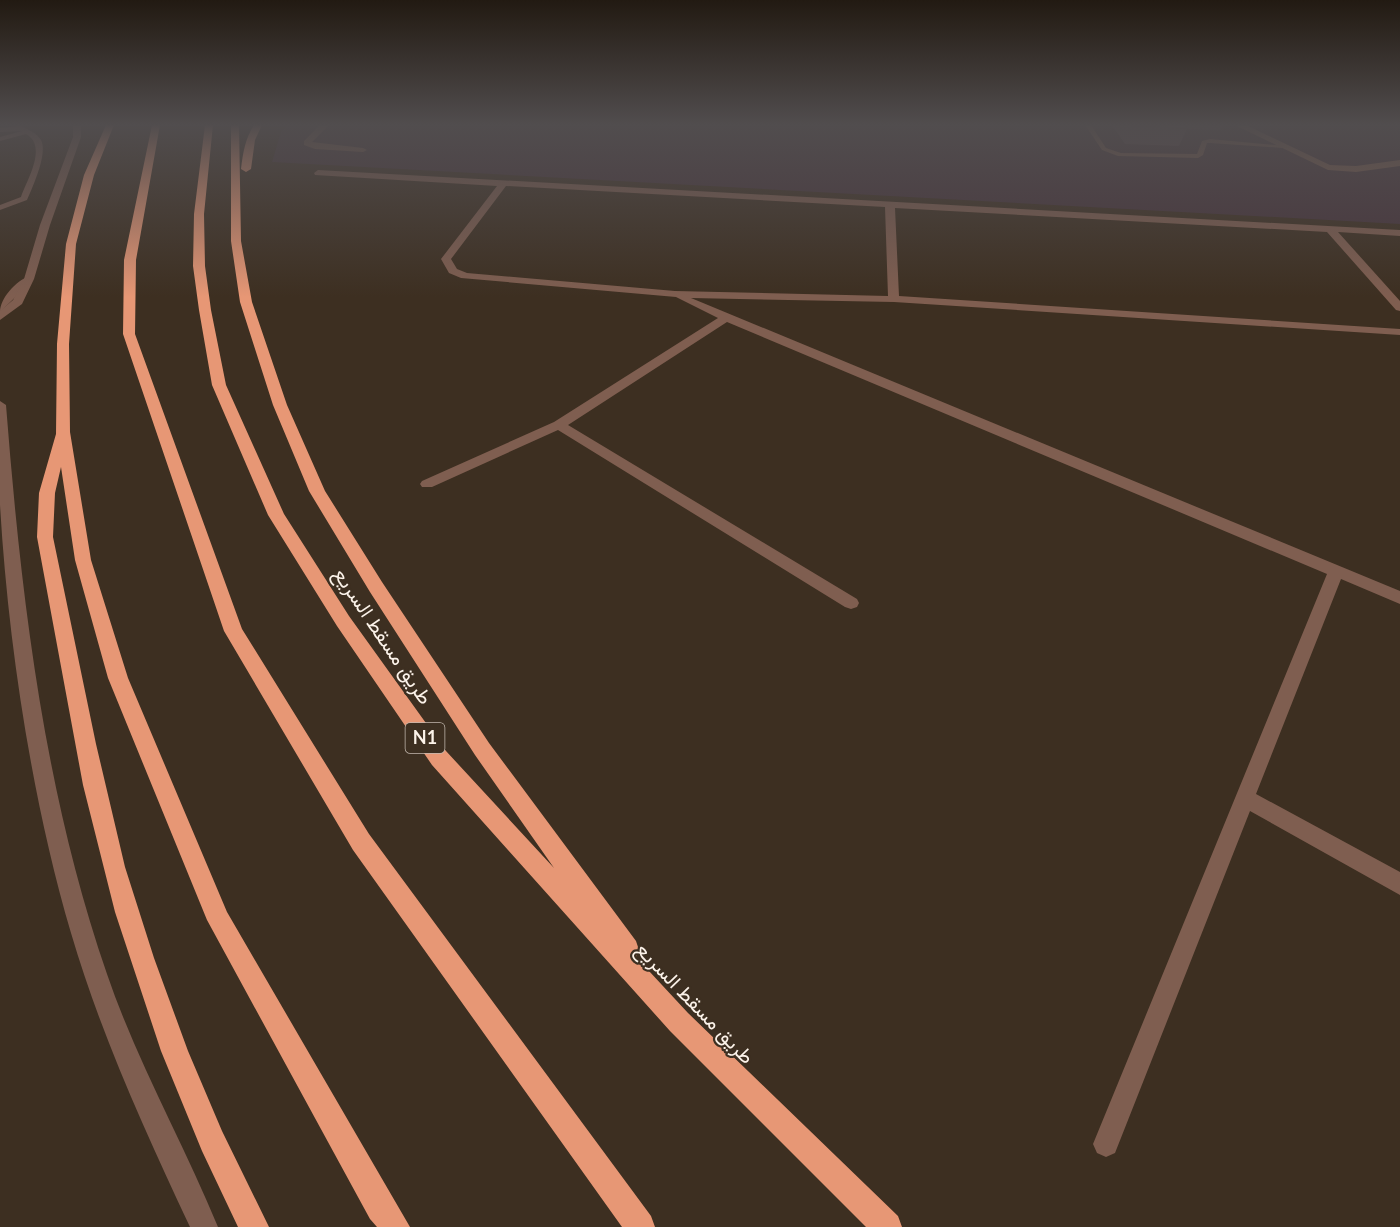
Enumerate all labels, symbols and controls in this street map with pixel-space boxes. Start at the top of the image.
street label: طريق مسقط السريع [327,563,438,710]
road number: N1 [406,723,444,753]
street label: طريق مسقط السريع [629,937,760,1070]

